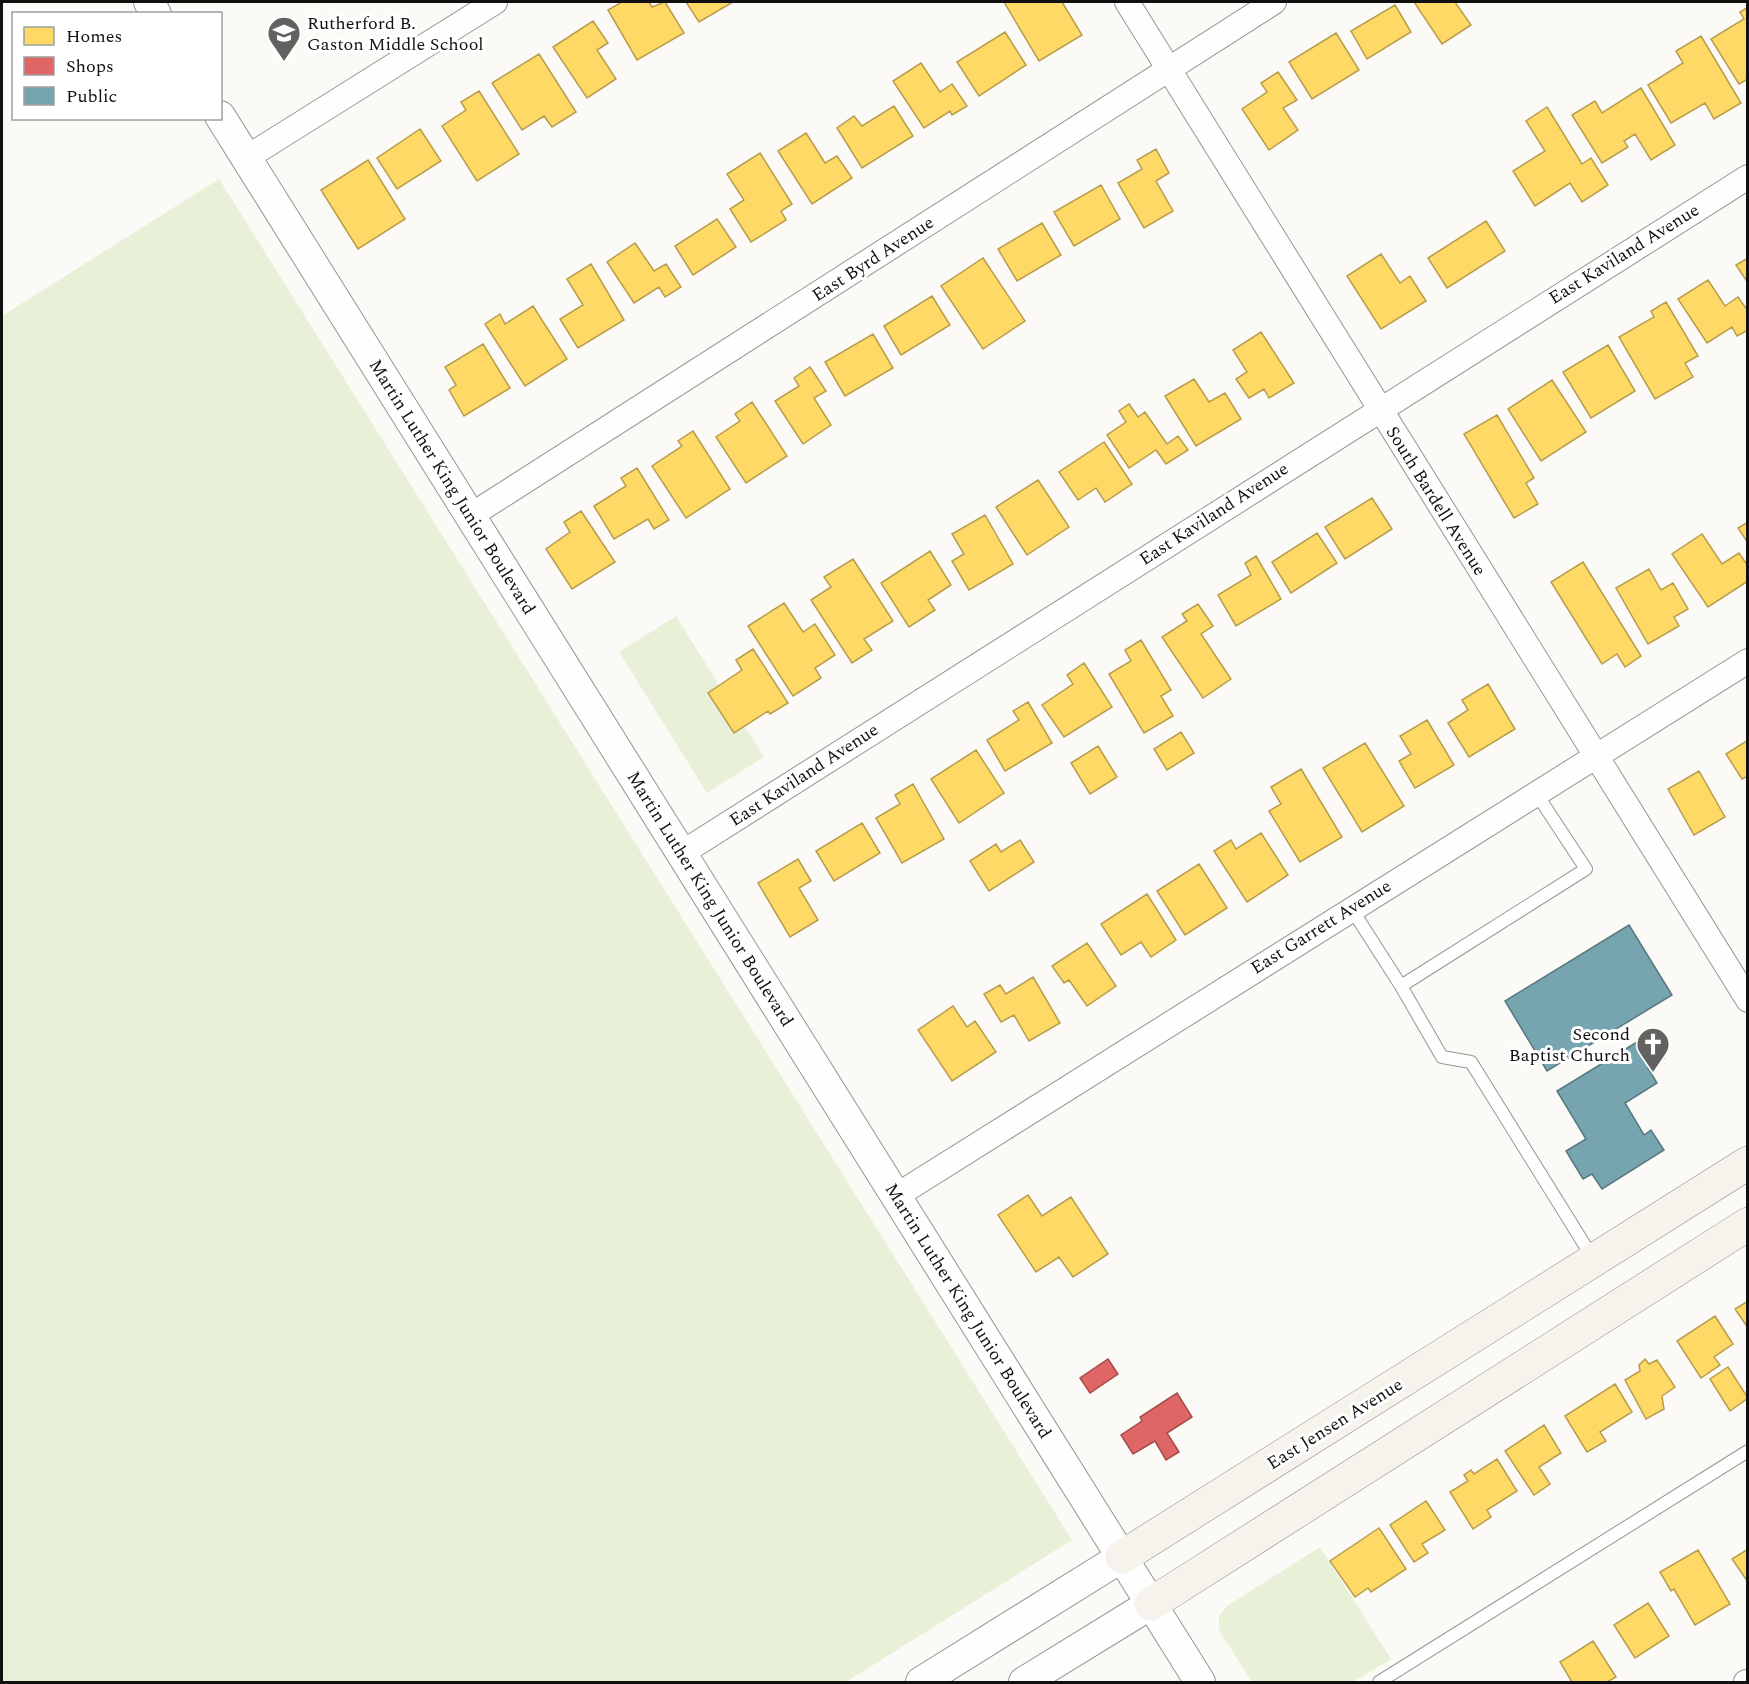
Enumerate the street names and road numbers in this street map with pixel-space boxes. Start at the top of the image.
street label: East Kaviland Avenue [1543,197,1705,311]
street label: East Byrd Avenue [807,209,939,309]
street label: Martin Luther King Junior Boulevard [362,354,542,620]
street label: South Bardell Avenue [1379,421,1493,581]
street label: East Kaviland Avenue [1134,456,1294,572]
street label: East Kaviland Avenue [724,717,884,833]
street label: Martin Luther King Junior Boulevard [620,766,800,1032]
street label: East Garrett Avenue [1245,873,1397,981]
street label: Martin Luther King Junior Boulevard [878,1178,1058,1444]
street label: East Jensen Avenue [1262,1371,1408,1477]

